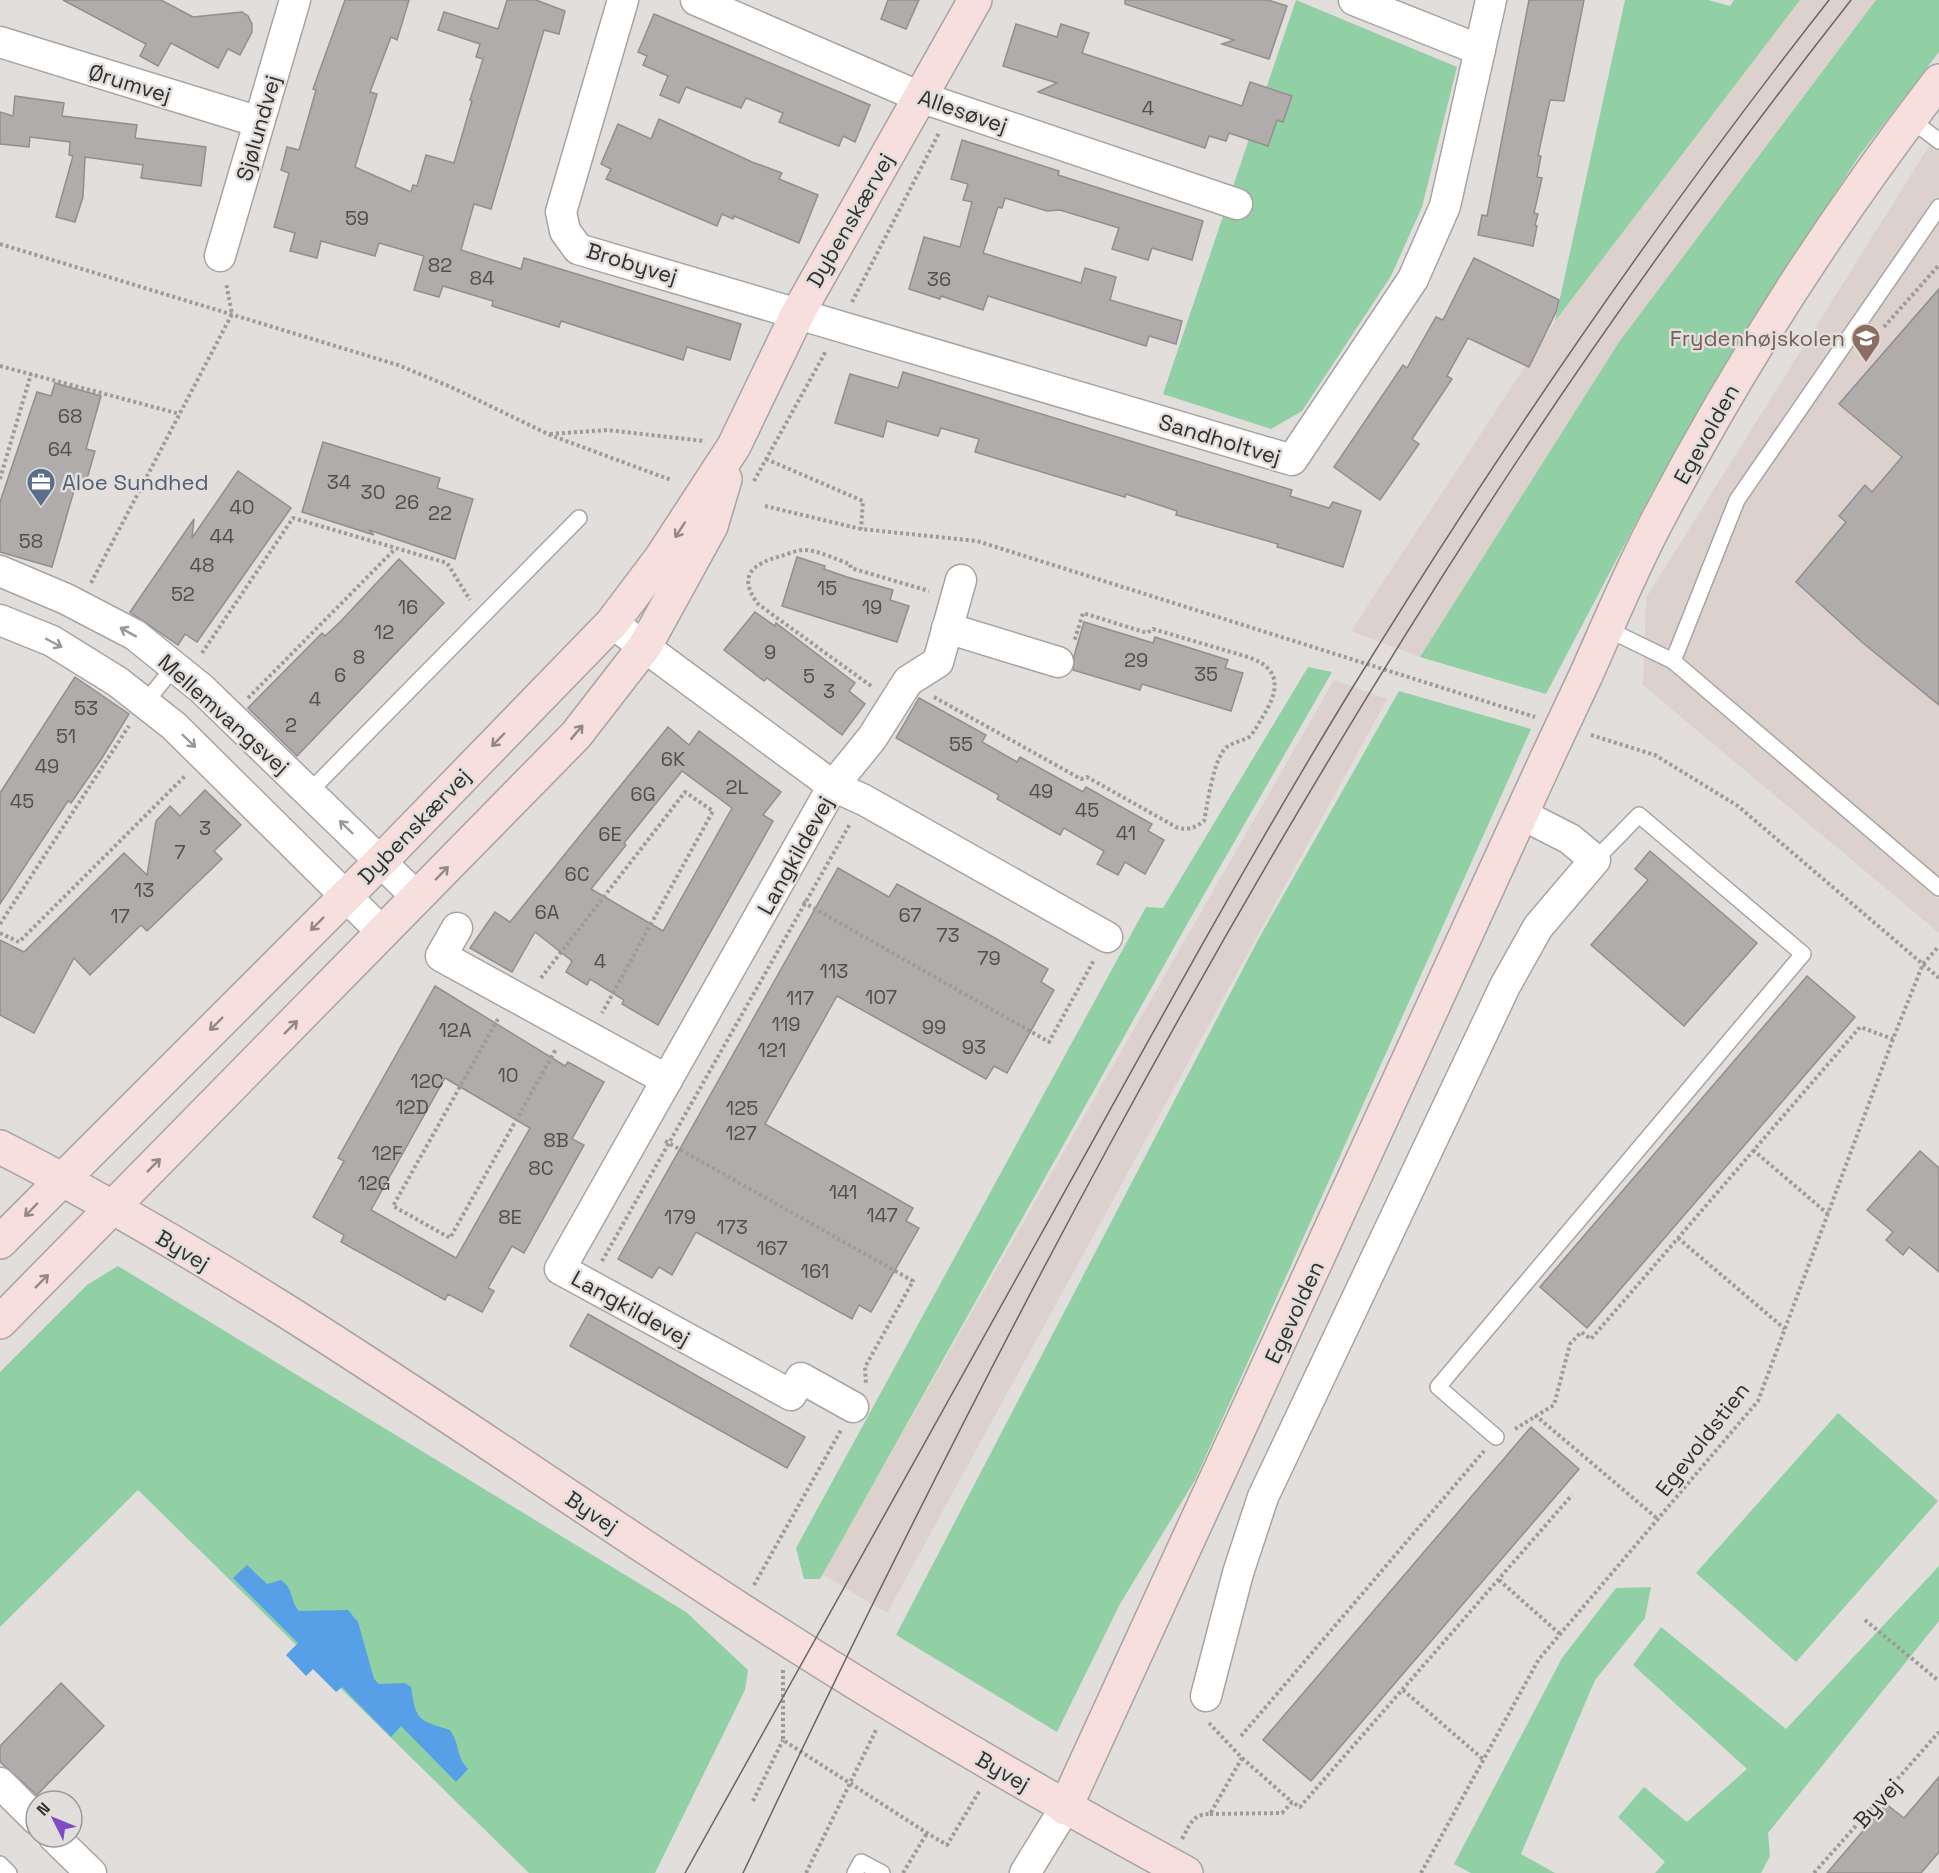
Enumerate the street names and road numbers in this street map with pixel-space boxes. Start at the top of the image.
street label: Ørumvej [85,57,175,109]
street label: Sjølundvej [230,72,286,184]
street label: Allesøvej [915,83,1011,139]
street label: Dybenskærvej [800,148,900,292]
street label: Brobyvej [583,236,681,290]
street label: Egevolden [1667,379,1745,489]
street label: Sandholtvej [1156,407,1284,471]
street label: Mellemvangsvej [152,648,296,780]
street label: Dybenskærvej [352,762,476,890]
street label: Langkildevej [751,791,839,919]
street label: Byvej [151,1223,215,1277]
street label: Egevolden [1258,1256,1330,1368]
street label: Langkildevej [567,1264,695,1352]
street label: Egevoldstien [1649,1376,1755,1502]
street label: Byvej [560,1484,624,1540]
street label: Byvej [971,1744,1035,1798]
street label: Byvej [1847,1772,1907,1834]

